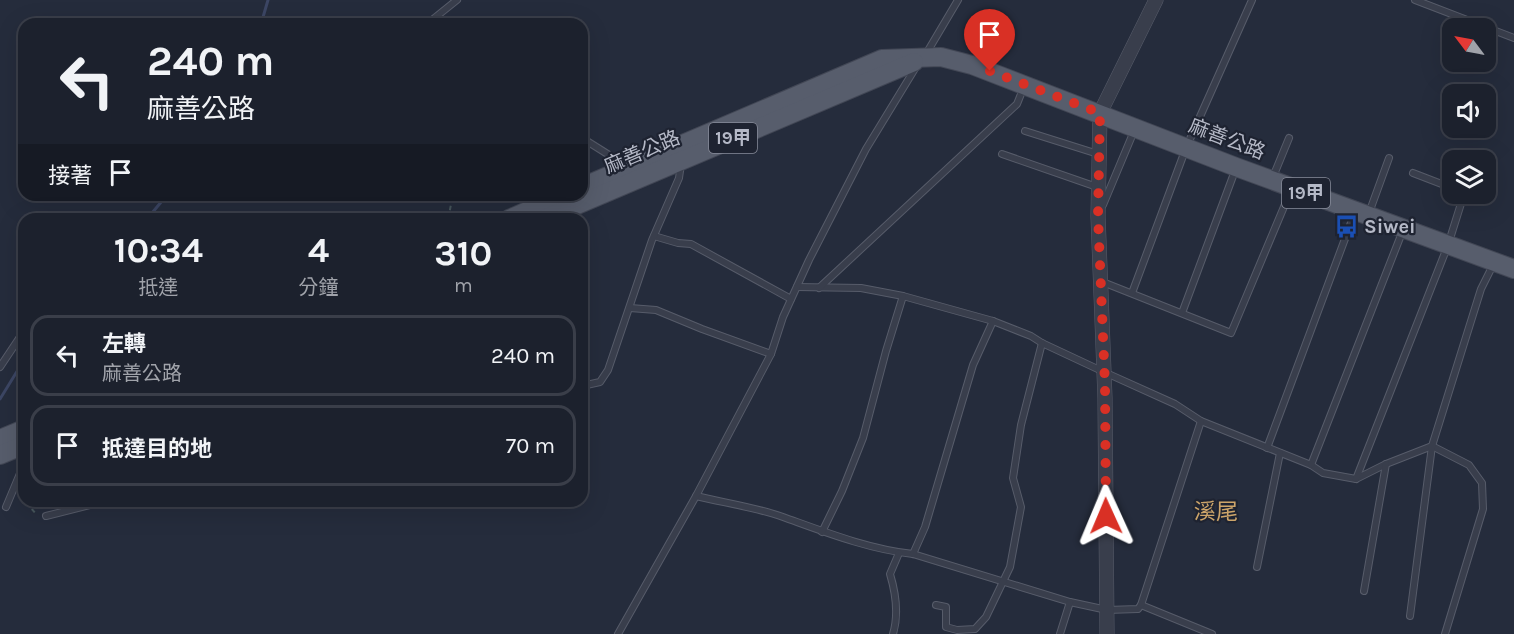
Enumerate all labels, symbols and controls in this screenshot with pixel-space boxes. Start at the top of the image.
pin [964,9,1015,71]
icon: arrive [973,18,1006,51]
north arrow [1442,18,1496,72]
map controls [1442,18,1496,204]
text: 240 m [147,36,274,86]
icon: left [48,42,126,120]
button: sound [1442,84,1496,138]
text: 麻善公路 [147,93,255,125]
street label: 麻善公路 [1186,114,1268,164]
road number: 19甲 [709,123,757,153]
street label: 麻善公路 [601,126,683,178]
button: layers [1442,150,1496,204]
icon: arrive [104,156,137,189]
text: 接著 [48,163,92,189]
road number: 19甲 [1282,178,1330,208]
bus stop icon: Siwei [1333,213,1359,239]
place label: Siwei [1364,215,1416,238]
text: 10:34 [114,229,203,271]
text: 4 [308,229,329,271]
text: 310 [434,232,492,274]
text: m [454,274,473,297]
text: 抵達 [138,276,178,299]
text: 分鐘 [299,276,339,299]
text: 左轉 [102,331,146,357]
icon: left [51,339,84,372]
text: 240 m [491,343,555,369]
text: 麻善公路 [102,362,182,385]
icon: arrive [51,429,84,462]
text: 70 m [506,433,555,459]
text: 抵達目的地 [102,436,212,462]
position arrow [1074,484,1138,548]
district label: 溪尾 [1194,499,1238,525]

